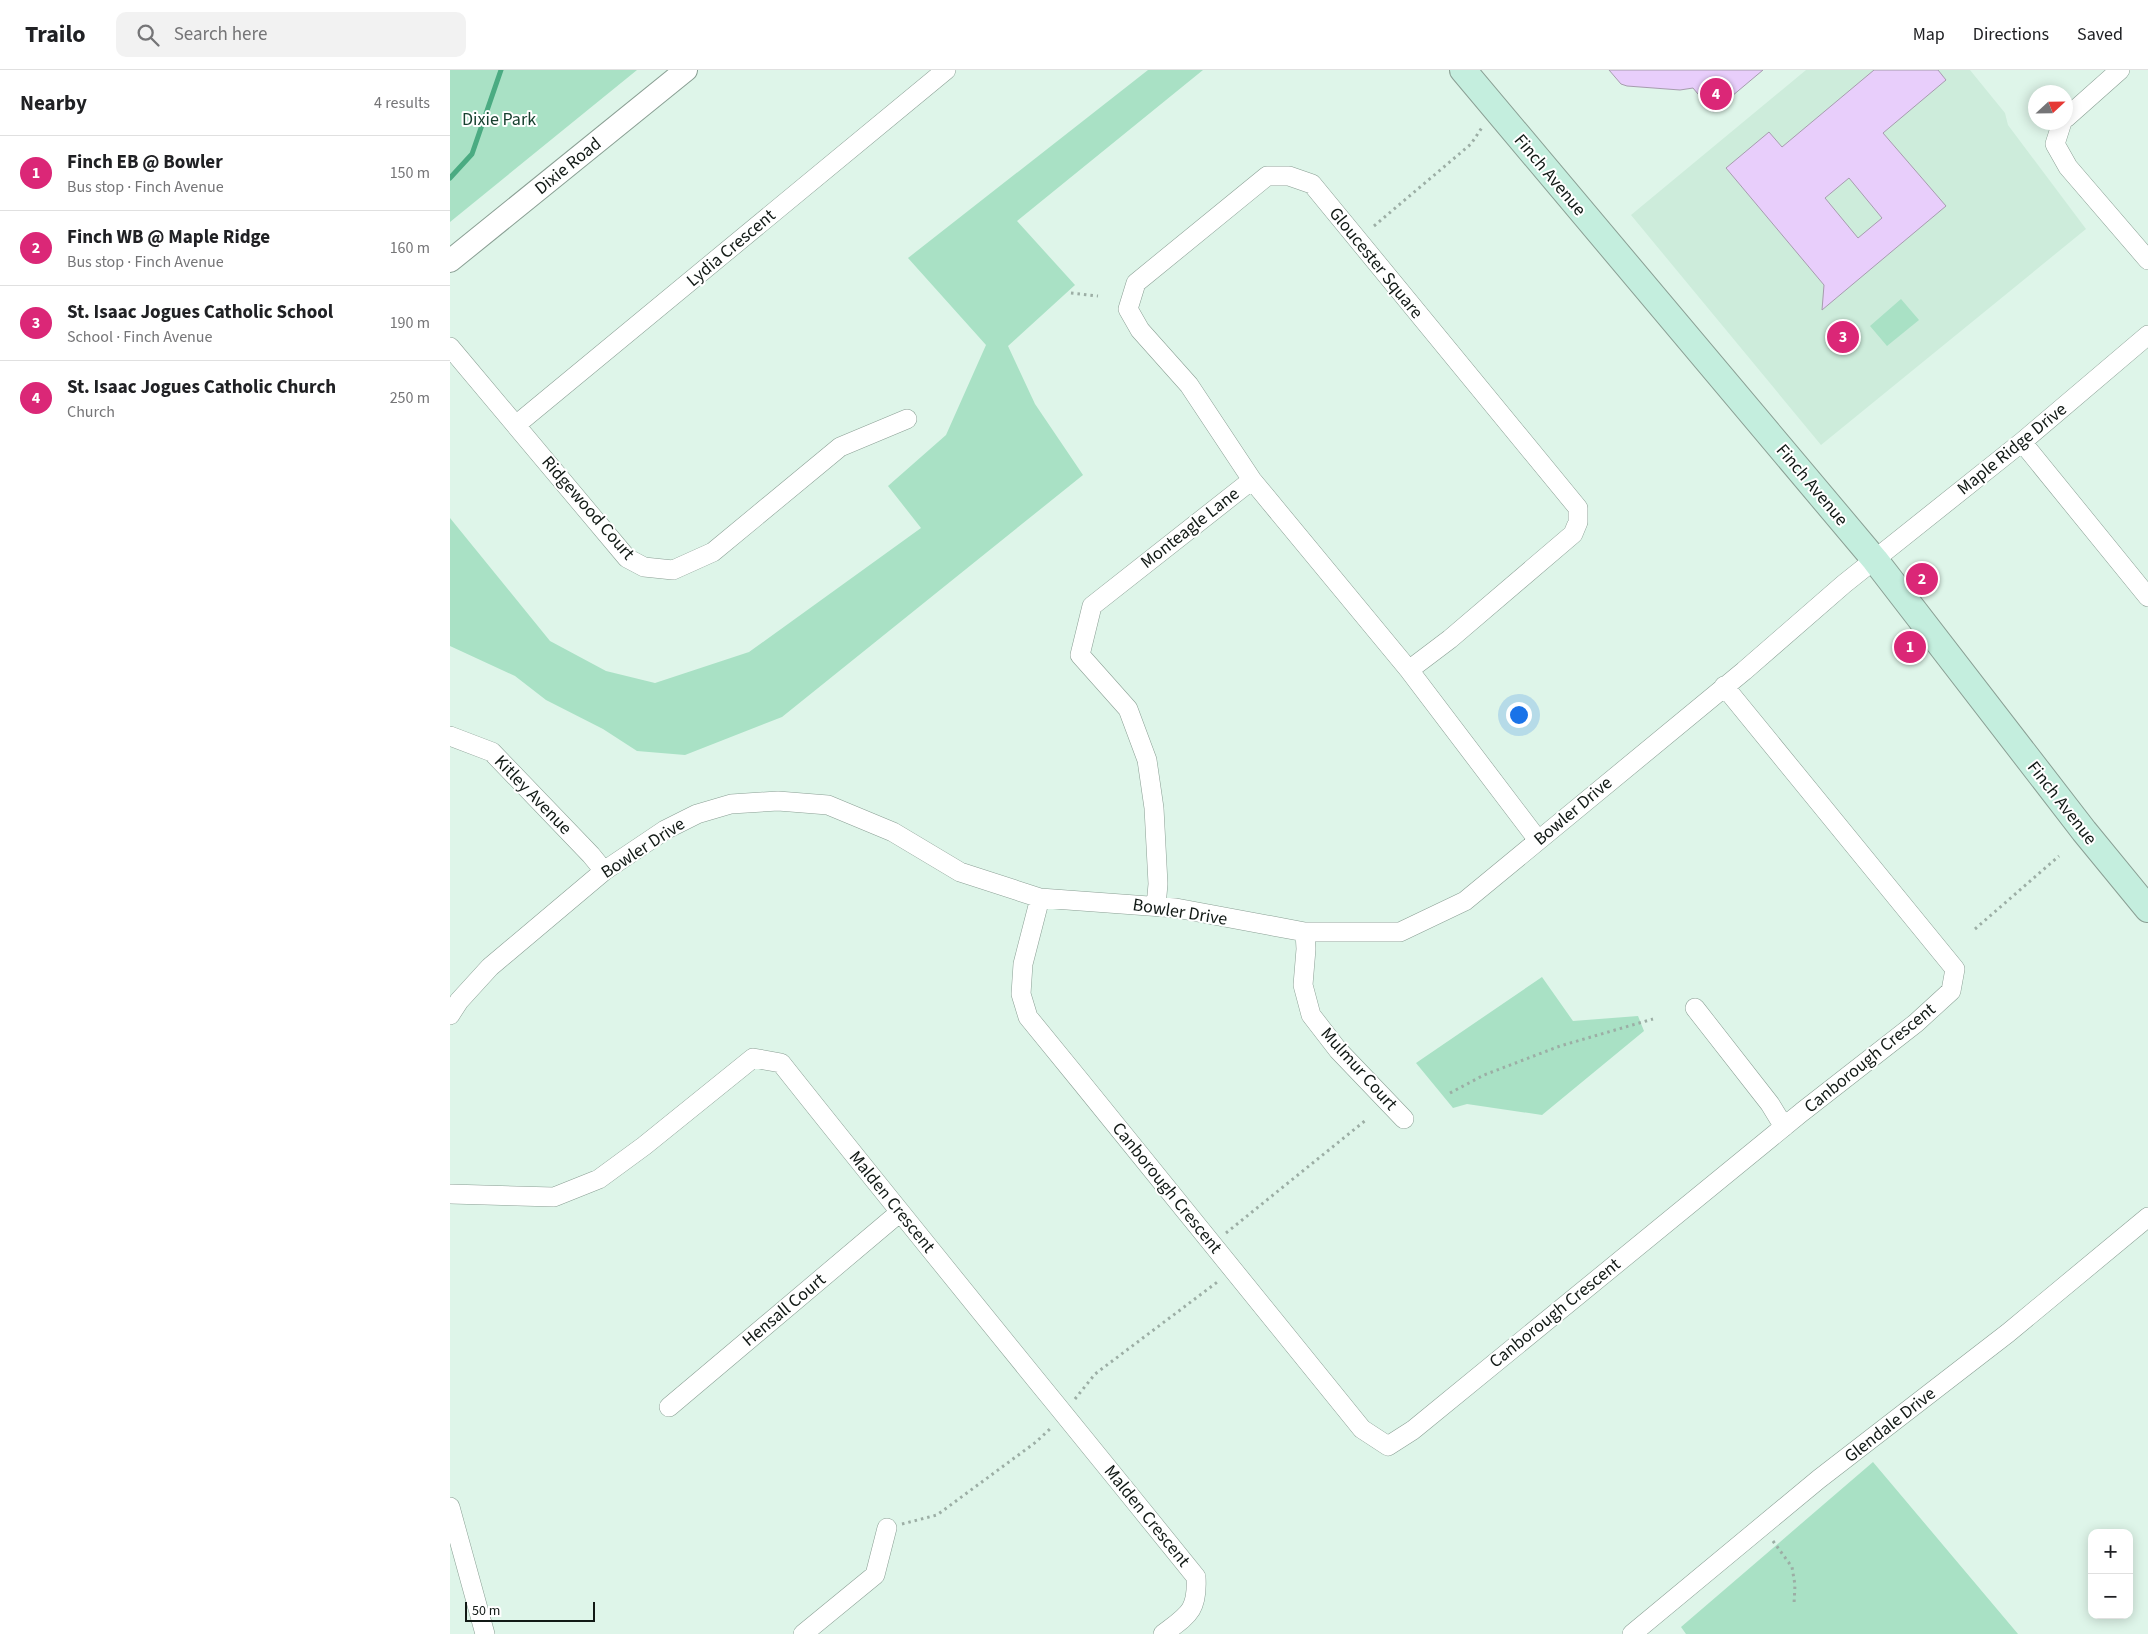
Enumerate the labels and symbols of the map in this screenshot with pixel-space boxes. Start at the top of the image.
pin: 4 [1700,75,1732,113]
north arrow [2028,85,2073,130]
park label: Dixie Park [462,107,536,132]
street label: Finch Avenue [1508,129,1592,221]
street label: Dixie Road [529,131,607,201]
street label: Gloucester Square [1323,202,1429,324]
street label: Lydia Crescent [681,203,781,293]
pin: 3 [1827,318,1859,356]
street label: Maple Ridge Drive [1952,397,2072,501]
street label: Finch Avenue [1770,439,1854,531]
street label: Ridgewood Court [536,451,640,565]
street label: Monteagle Lane [1135,481,1245,575]
pin: 2 [1906,560,1938,598]
pin: 1 [1894,628,1926,666]
your location [1506,702,1532,728]
street label: Kitley Avenue [489,750,577,840]
street label: Finch Avenue [2021,756,2103,850]
street label: Bowler Drive [1528,771,1618,851]
street label: Bowler Drive [596,811,690,885]
street label: Bowler Drive [1131,892,1229,932]
street label: Canborough Crescent [1799,997,1941,1119]
street label: Mulmur Court [1315,1022,1403,1116]
street label: Canborough Crescent [1106,1117,1228,1259]
street label: Malden Crescent [843,1146,941,1258]
street label: Canborough Crescent [1484,1252,1626,1374]
street label: Hensall Court [737,1268,831,1352]
street label: Glendale Drive [1839,1381,1941,1469]
street label: Malden Crescent [1098,1460,1196,1572]
scale bar [465,1599,595,1622]

